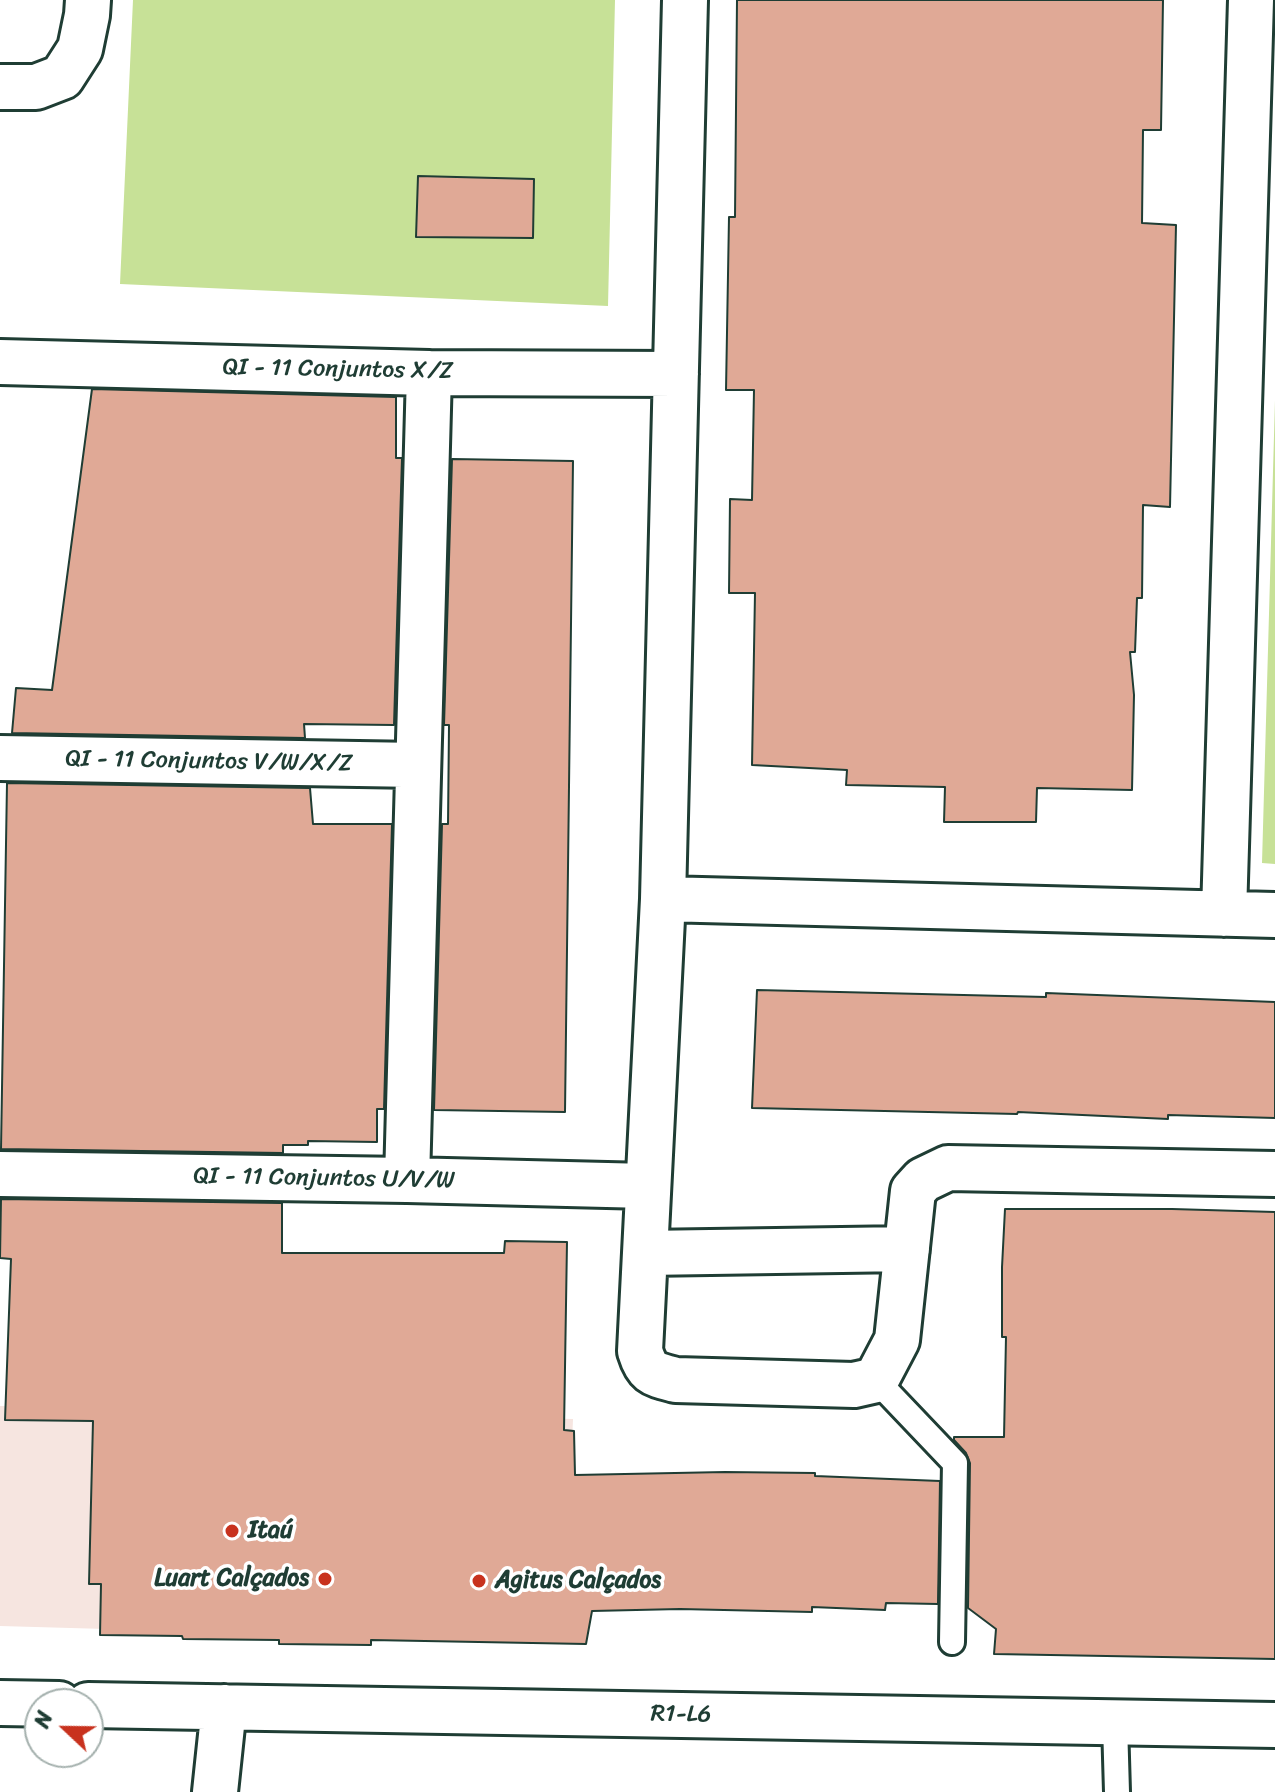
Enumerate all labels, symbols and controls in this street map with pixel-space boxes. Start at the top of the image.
street label: QI - 11 Conjuntos X/Z [222,354,454,386]
street label: QI - 11 Conjuntos V/W/X/Z [65,745,353,779]
street label: QI - 11 Conjuntos U/V/W [193,1162,455,1196]
place label: Itaú [248,1517,293,1545]
marker: Itaú [223,1522,241,1540]
place label: Luart Calçados [154,1565,309,1593]
place label: Agitus Calçados [495,1567,661,1595]
marker: Luart Calçados [316,1570,334,1588]
marker: Agitus Calçados [470,1572,488,1590]
north arrow [24,1688,104,1768]
street label: R1-L6 [650,1700,712,1730]
text: N [22,1705,64,1734]

